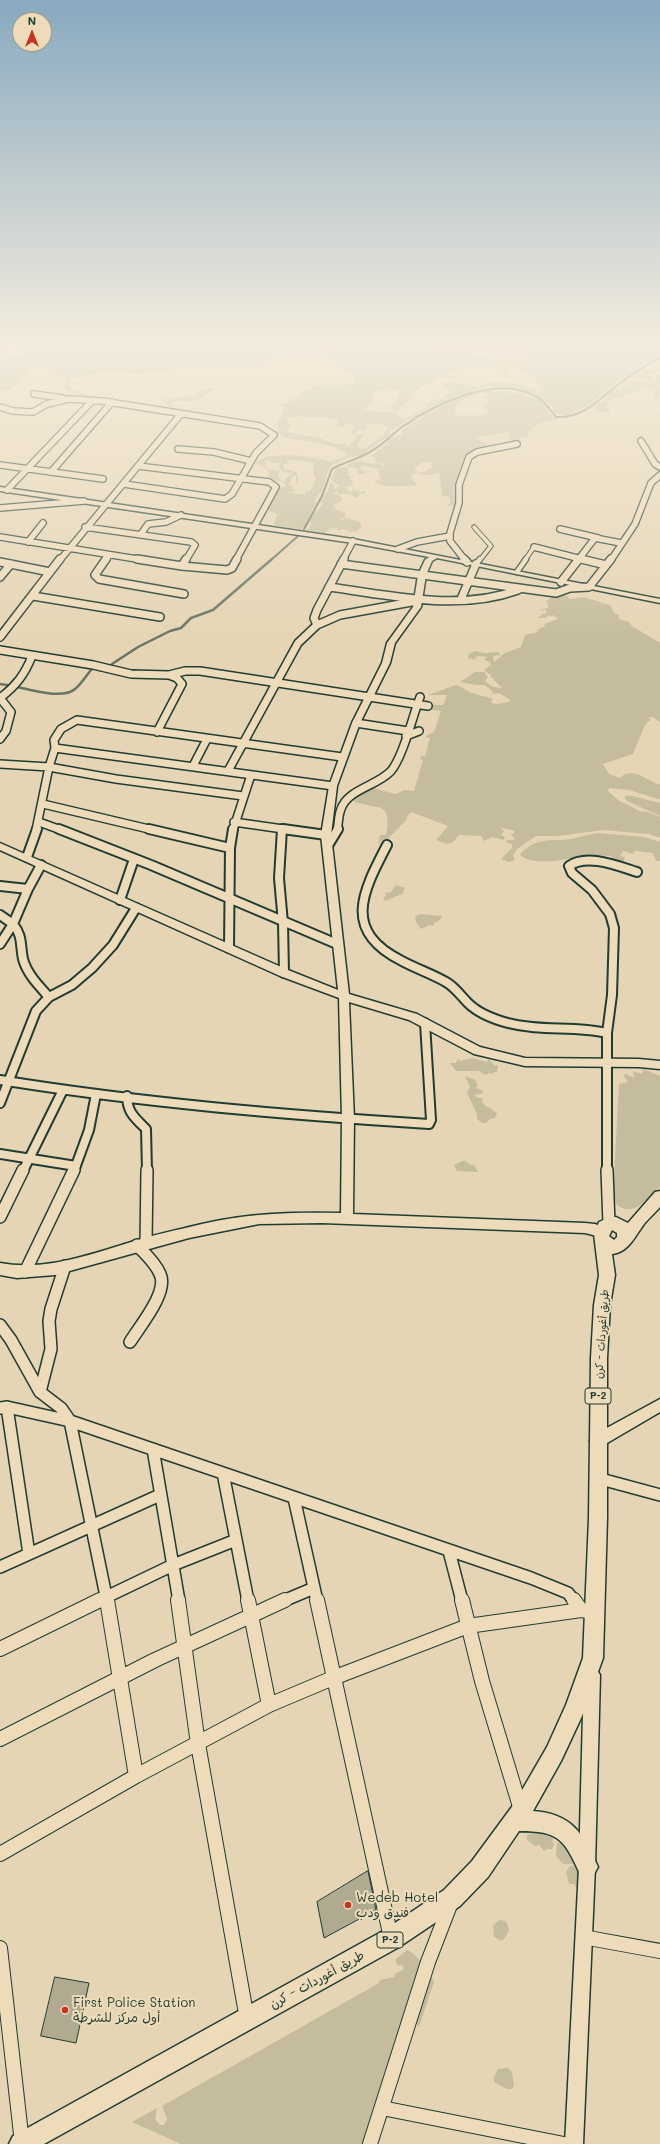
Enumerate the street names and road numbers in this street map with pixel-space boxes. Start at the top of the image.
street label: طريق أغوردات - كرن [592,1289,612,1379]
road number: P-2 [585,1388,611,1404]
road number: P-2 [377,1932,403,1948]
street label: طريق أغوردات - كرن [267,1948,367,2012]

